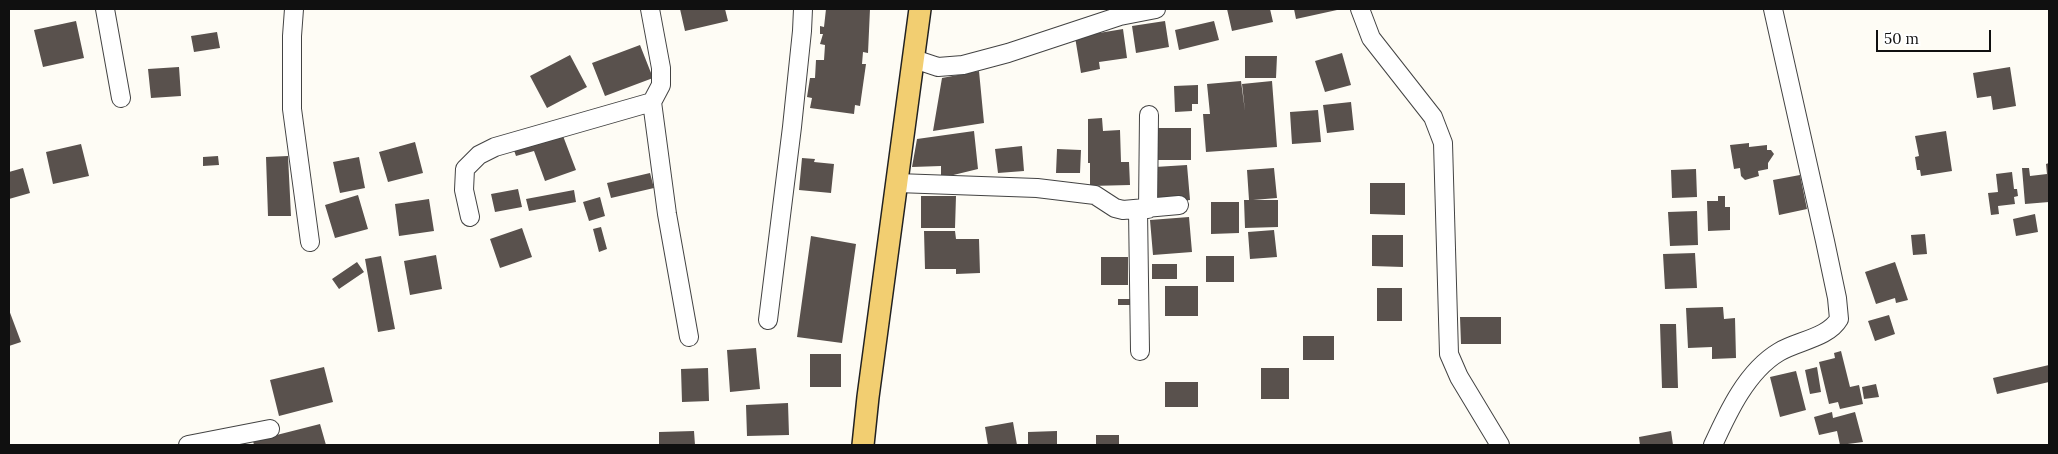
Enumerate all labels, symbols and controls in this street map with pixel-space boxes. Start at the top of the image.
scale bar [1878,20,1993,52]
text: 50 m [1884,29,1919,48]

